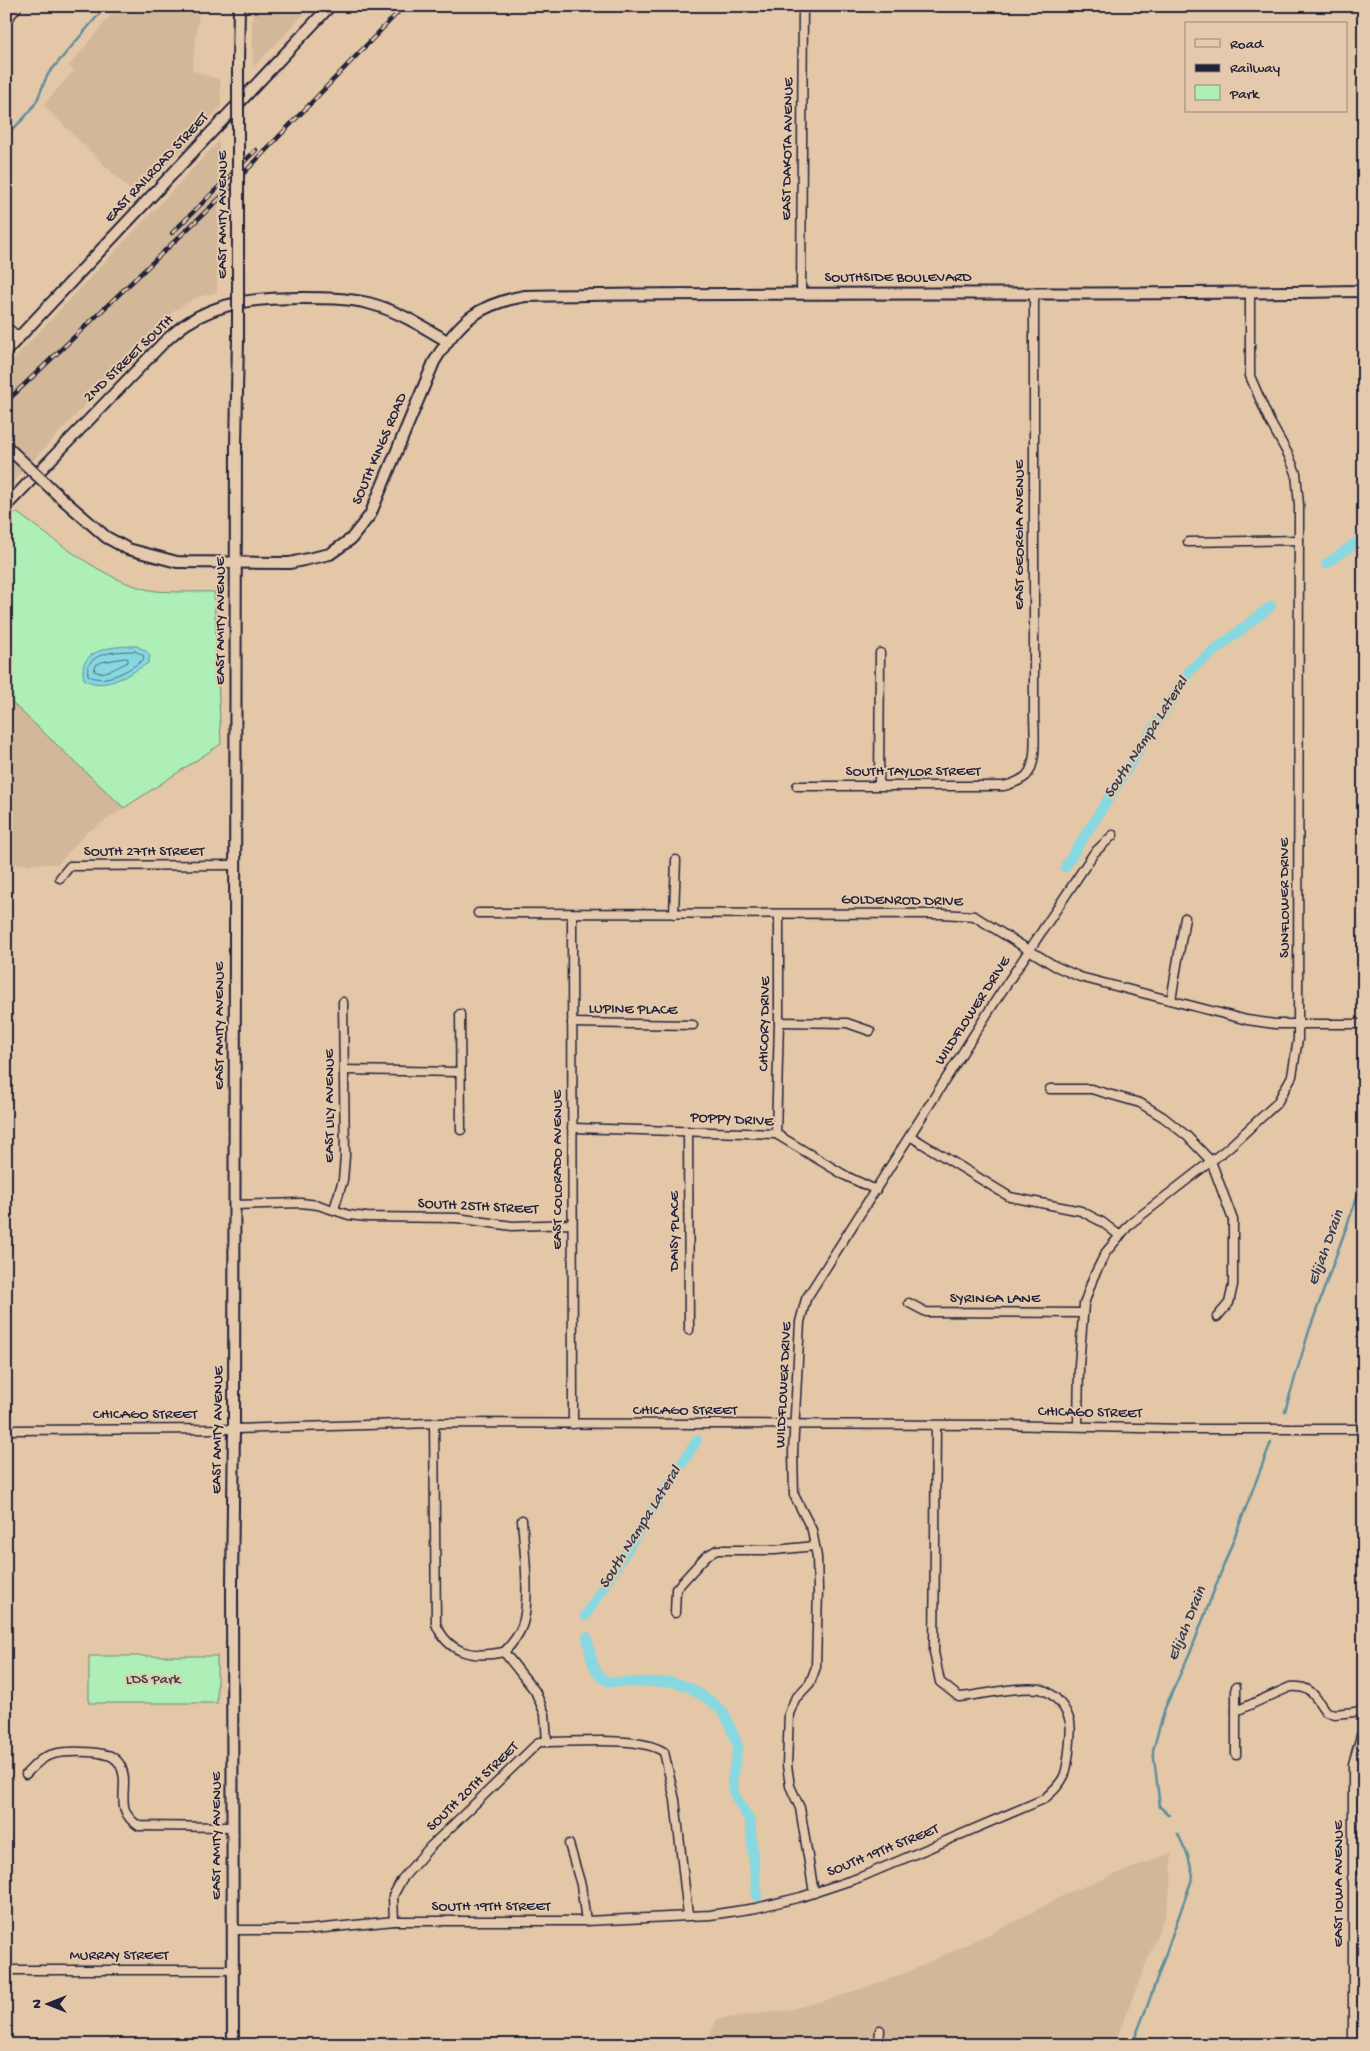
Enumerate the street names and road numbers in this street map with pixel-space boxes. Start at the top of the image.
street label: EAST DAKOTA AVENUE [778,77,798,221]
street label: EAST RAILROAD STREET [101,108,214,227]
street label: EAST AMITY AVENUE [214,150,232,279]
street label: SOUTHSIDE BOULEVARD [824,269,972,287]
street label: 2ND STREET SOUTH [80,311,178,406]
street label: SOUTH KINGS ROAD [348,390,412,508]
street label: EAST GEORGIA AVENUE [1011,459,1029,610]
street label: EAST AMITY AVENUE [212,556,230,685]
street label: SOUTH TAYLOR STREET [845,763,982,781]
street label: SUNFLOWER DRIVE [1276,837,1294,958]
street label: SOUTH 27TH STREET [84,843,206,861]
street label: GOLDENROD DRIVE [841,891,964,911]
street label: WILDFLOWER DRIVE [931,953,1015,1069]
street label: EAST AMITY AVENUE [211,961,229,1090]
street label: CHICORY DRIVE [755,976,775,1072]
street label: LUPINE PLACE [588,1000,678,1020]
street label: EAST LILY AVENUE [321,1048,339,1163]
street label: EAST COLORADO AVENUE [549,1090,567,1250]
street label: POPPY DRIVE [689,1109,775,1131]
street label: DAISY PLACE [666,1190,684,1272]
street label: SOUTH 25TH STREET [417,1195,540,1219]
street label: SYRINGA LANE [950,1290,1041,1308]
street label: WILDFLOWER DRIVE [772,1321,796,1449]
street label: EAST AMITY AVENUE [208,1365,228,1494]
street label: CHICAGO STREET [633,1402,738,1420]
street label: CHICAGO STREET [1038,1403,1144,1423]
street label: CHICAGO STREET [93,1406,198,1424]
street label: SOUTH 20TH STREET [423,1738,524,1836]
street label: EAST AMITY AVENUE [208,1771,226,1900]
street label: SOUTH 19TH STREET [824,1820,943,1882]
street label: EAST IOWA AVENUE [1330,1820,1348,1947]
street label: SOUTH 19TH STREET [431,1898,552,1916]
street label: MURRAY STREET [69,1947,170,1965]

